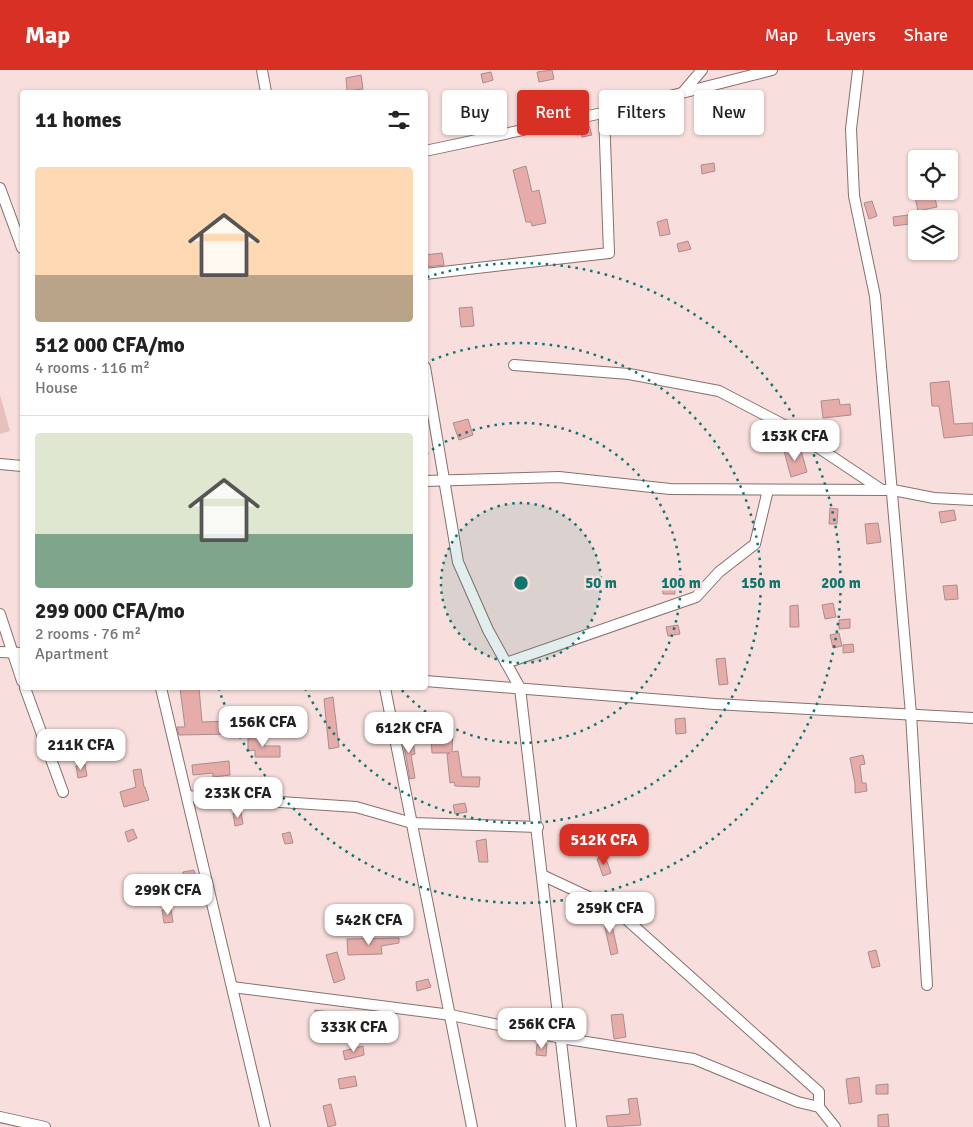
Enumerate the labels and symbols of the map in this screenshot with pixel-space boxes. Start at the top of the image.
pin: 153K CFA [743,420,847,462]
centre of rings [512,574,530,592]
text: 50 m [585,574,617,592]
text: 100 m [661,574,701,592]
text: 150 m [741,574,781,592]
text: 200 m [821,574,861,592]
pin: 156K CFA [211,706,315,748]
pin: 612K CFA [357,712,461,754]
pin: 211K CFA [29,728,133,771]
pin: 233K CFA [186,776,290,819]
pin: 512K CFA [552,824,656,866]
pin: 299K CFA [116,874,220,916]
pin: 259K CFA [558,892,662,934]
pin: 542K CFA [317,904,421,946]
pin: 256K CFA [490,1008,594,1050]
pin: 333K CFA [302,1010,406,1053]

